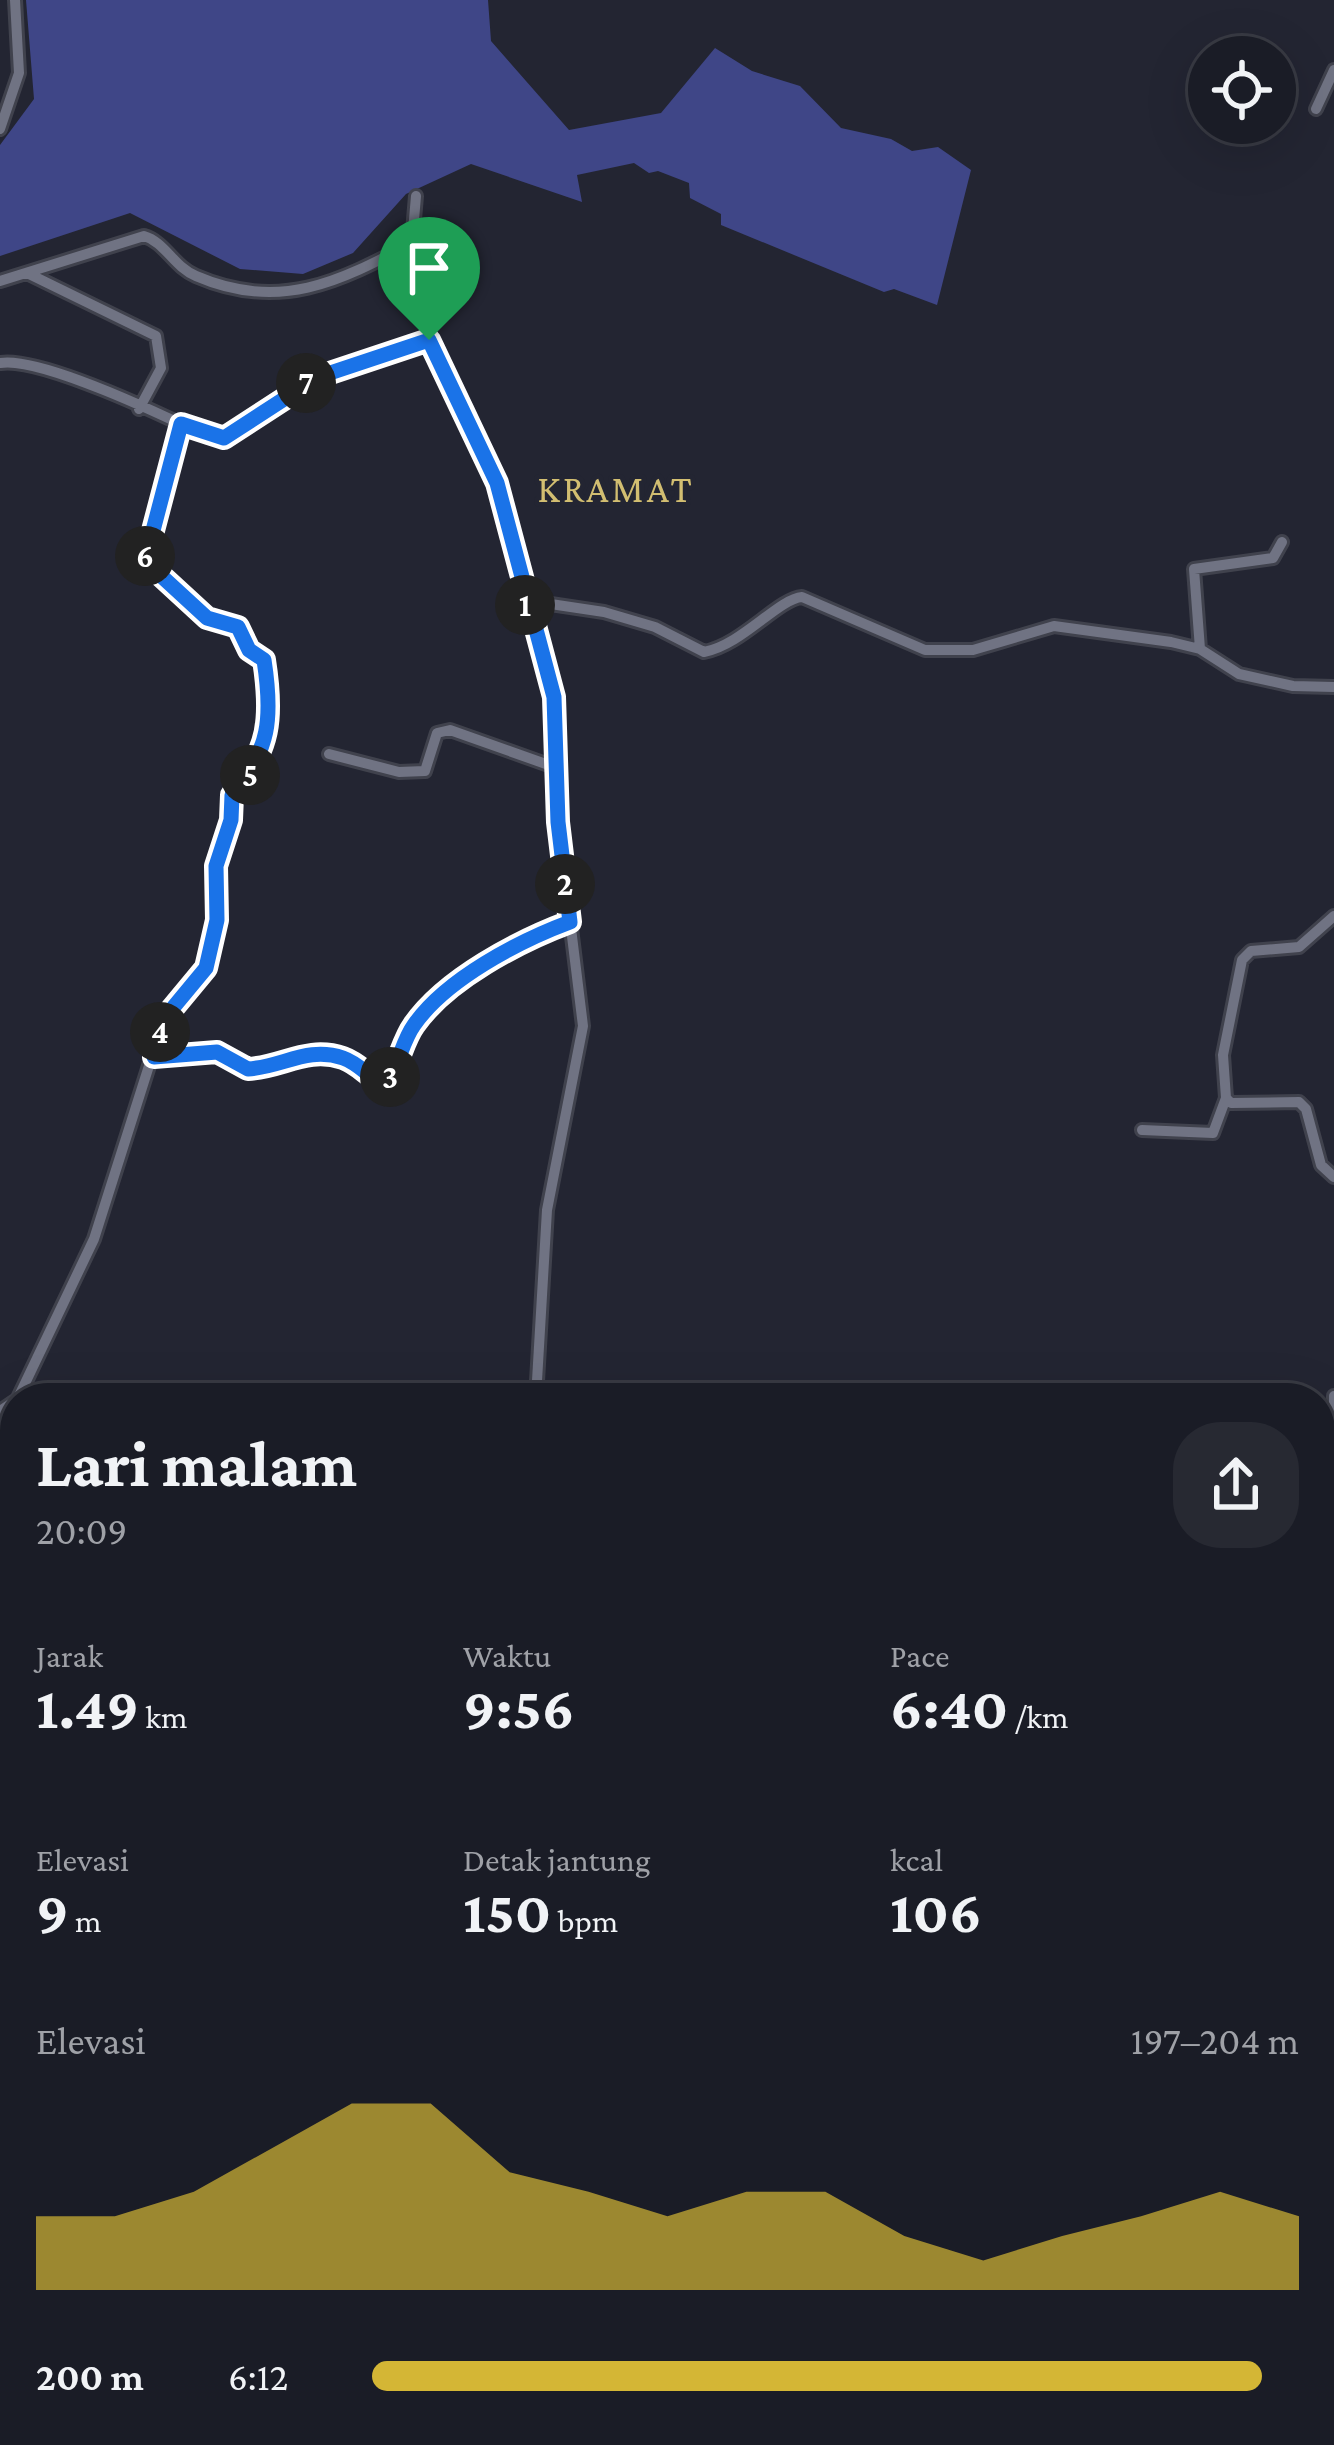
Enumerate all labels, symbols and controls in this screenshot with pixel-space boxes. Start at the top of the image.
map controls [1188,36,1296,144]
button: locate [1188,36,1296,144]
pin [378,217,480,340]
icon: arrive [396,235,462,301]
pin: 7 [276,353,336,413]
text: 7 [298,364,314,401]
district label: KRAMAT [537,467,695,510]
pin: 6 [115,526,175,586]
text: 6 [136,537,154,574]
pin: 1 [495,575,555,635]
text: 1 [519,586,531,623]
pin: 5 [220,745,280,805]
text: 5 [242,756,258,793]
pin: 2 [535,854,595,914]
text: 2 [557,865,573,902]
pin: 4 [130,1002,190,1062]
text: 4 [151,1013,169,1050]
pin: 3 [360,1047,420,1107]
text: 3 [382,1058,398,1095]
button: share [1173,1422,1299,1548]
text: Lari malam [36,1427,357,1500]
text: 20:09 [36,1509,127,1552]
text: Jarak [36,1637,103,1674]
text: Waktu [463,1637,551,1674]
text: Pace [890,1637,949,1674]
text: 1.49 [36,1674,139,1741]
text: 9:56 [463,1674,575,1741]
text: 6:40 [890,1674,1008,1741]
text: km [139,1698,187,1735]
text: /km [1008,1698,1069,1735]
text: Elevasi [36,1841,129,1878]
text: Detak jantung [463,1841,651,1878]
text: kcal [890,1841,943,1878]
text: 9 [36,1878,69,1945]
text: 150 [463,1878,551,1945]
text: 106 [890,1878,982,1945]
text: m [69,1902,101,1939]
text: bpm [551,1902,618,1939]
text: Elevasi [36,2019,146,2062]
text: 197–204 m [1131,2019,1299,2062]
text: 200 m [36,2355,144,2398]
text: 6:12 [228,2355,288,2398]

